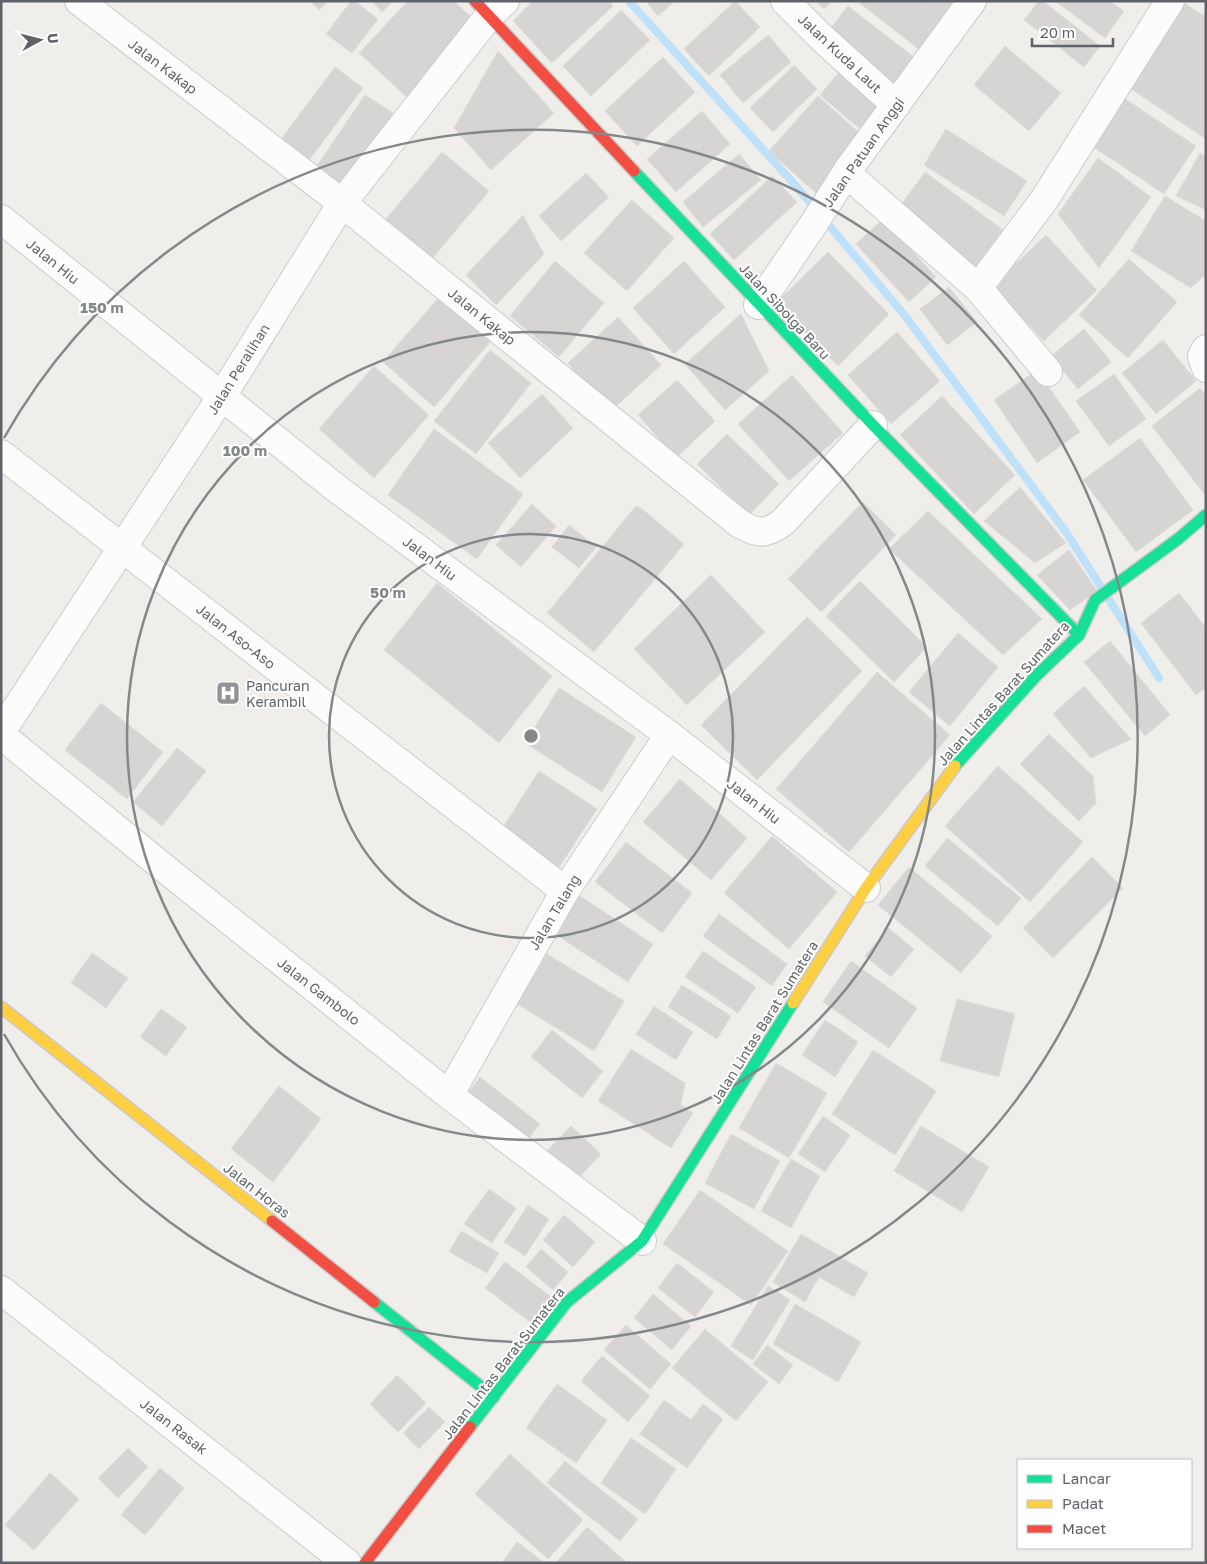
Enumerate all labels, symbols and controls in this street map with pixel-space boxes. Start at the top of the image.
street label: Jalan Kuda Laut [795,10,885,96]
north arrow [15,15,65,65]
scale bar [1032,15,1113,47]
text: 20 m [1040,23,1075,41]
text: U [44,32,62,44]
street label: Jalan Kakap [125,35,201,97]
street label: Jalan Patuan Anggi [819,94,907,210]
street label: Jalan Hiu [23,235,83,287]
street label: Jalan Sibolga Baru [736,259,834,363]
street label: Jalan Kakap [445,284,519,348]
text: 150 m [80,298,124,316]
street label: Jalan Peralihan [203,320,273,418]
text: 100 m [223,441,267,459]
street label: Jalan Hiu [400,532,460,584]
text: 50 m [370,583,406,601]
street label: Jalan Aso-Aso [193,600,279,672]
street label: Jalan Lintas Barat Sumatera [934,617,1072,769]
place label: Pancuran Kerambil [246,677,310,710]
hospital icon: Pancuran Kerambil [215,680,241,706]
centre of rings [522,727,540,745]
street label: Jalan Hiu [724,775,784,827]
street label: Jalan Talang [525,871,583,953]
street label: Jalan Lintas Barat Sumatera [707,937,821,1107]
street label: Jalan Gambolo [274,953,364,1029]
street label: Jalan Horas [220,1159,294,1221]
street label: Jalan Lintas Barat Sumatera [438,1283,568,1443]
street label: Jalan Rasak [137,1394,211,1458]
legend [1017,1459,1192,1549]
text: Lancar [1062,1469,1111,1487]
text: Padat [1062,1494,1104,1512]
text: Macet [1062,1519,1106,1537]

